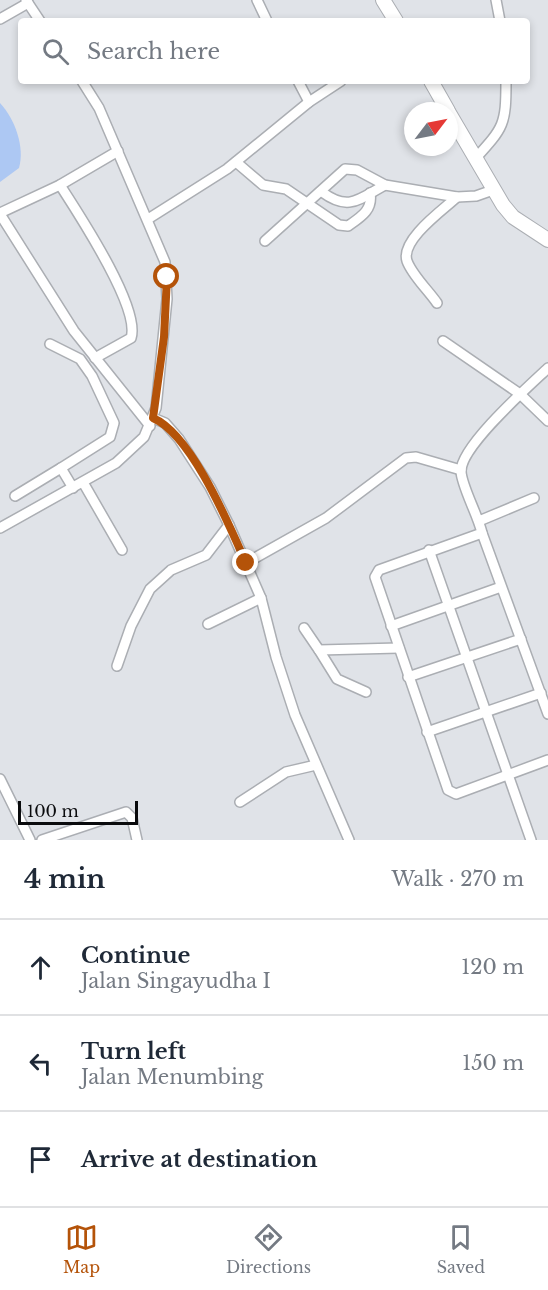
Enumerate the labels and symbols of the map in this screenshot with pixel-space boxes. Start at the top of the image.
north arrow [404,102,458,156]
route start [153,263,179,289]
route end [232,549,258,575]
scale bar [18,798,138,826]

